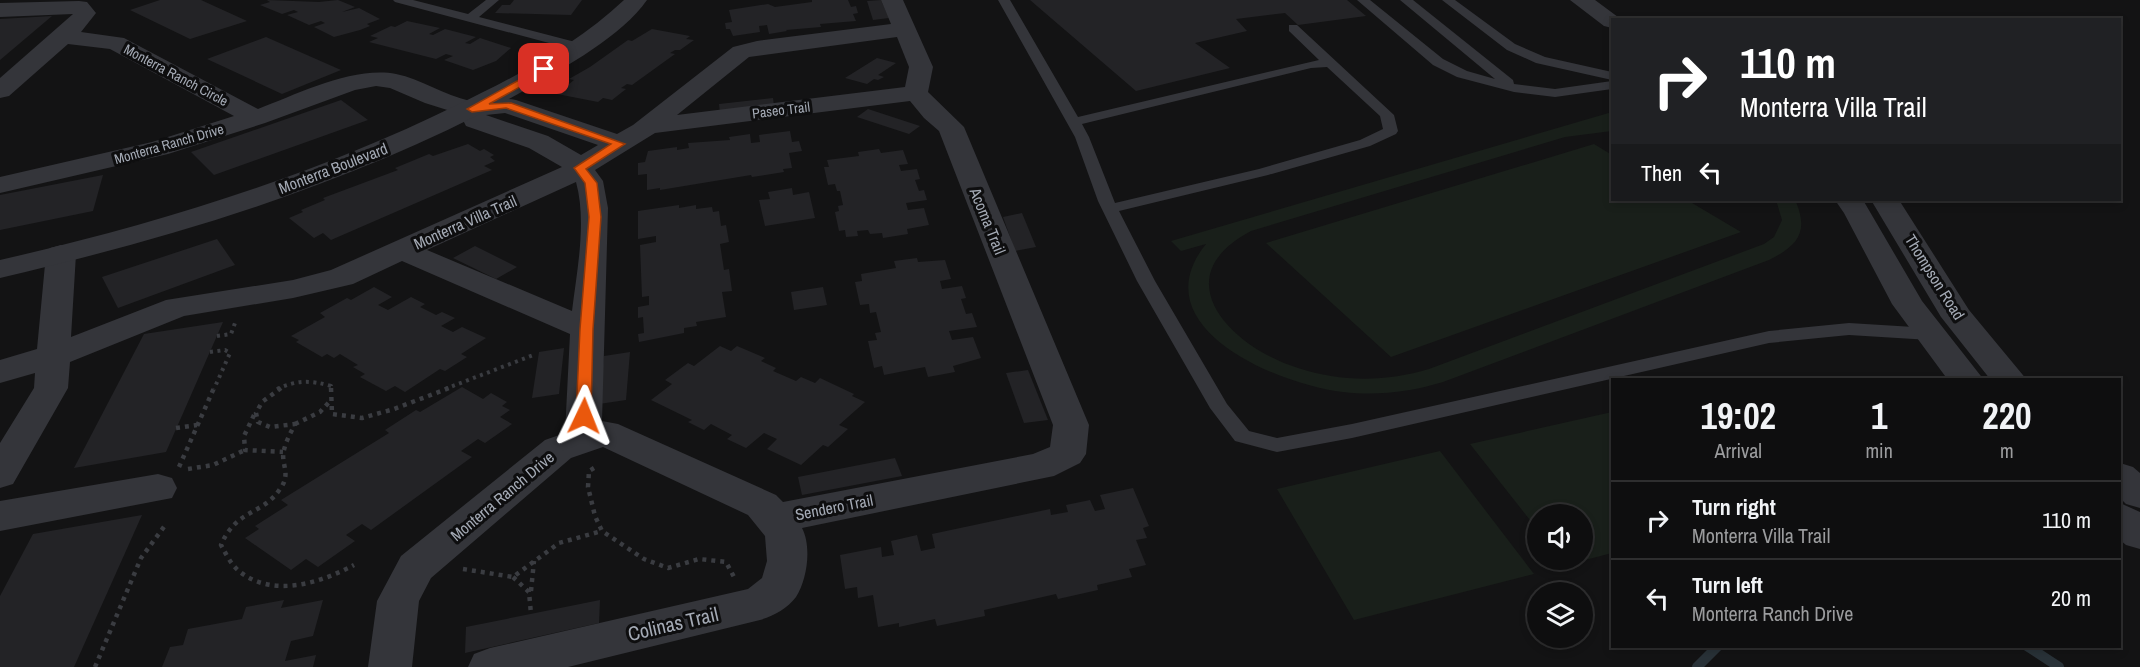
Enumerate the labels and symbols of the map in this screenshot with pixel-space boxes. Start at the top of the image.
street label: Monterra Ranch Circle [121,40,231,110]
pin [518,43,569,94]
street label: Paseo Trail [751,98,811,122]
street label: Monterra Ranch Drive [112,120,226,168]
street label: Monterra Boulevard [275,137,391,199]
street label: Acoma Trail [964,183,1011,258]
street label: Monterra Villa Trail [410,189,520,255]
street label: Thompson Road [1900,230,1970,324]
position arrow [552,384,616,448]
street label: Monterra Ranch Drive [445,446,559,546]
street label: Sendero Trail [793,489,875,525]
street label: Colinas Trail [625,600,721,647]

